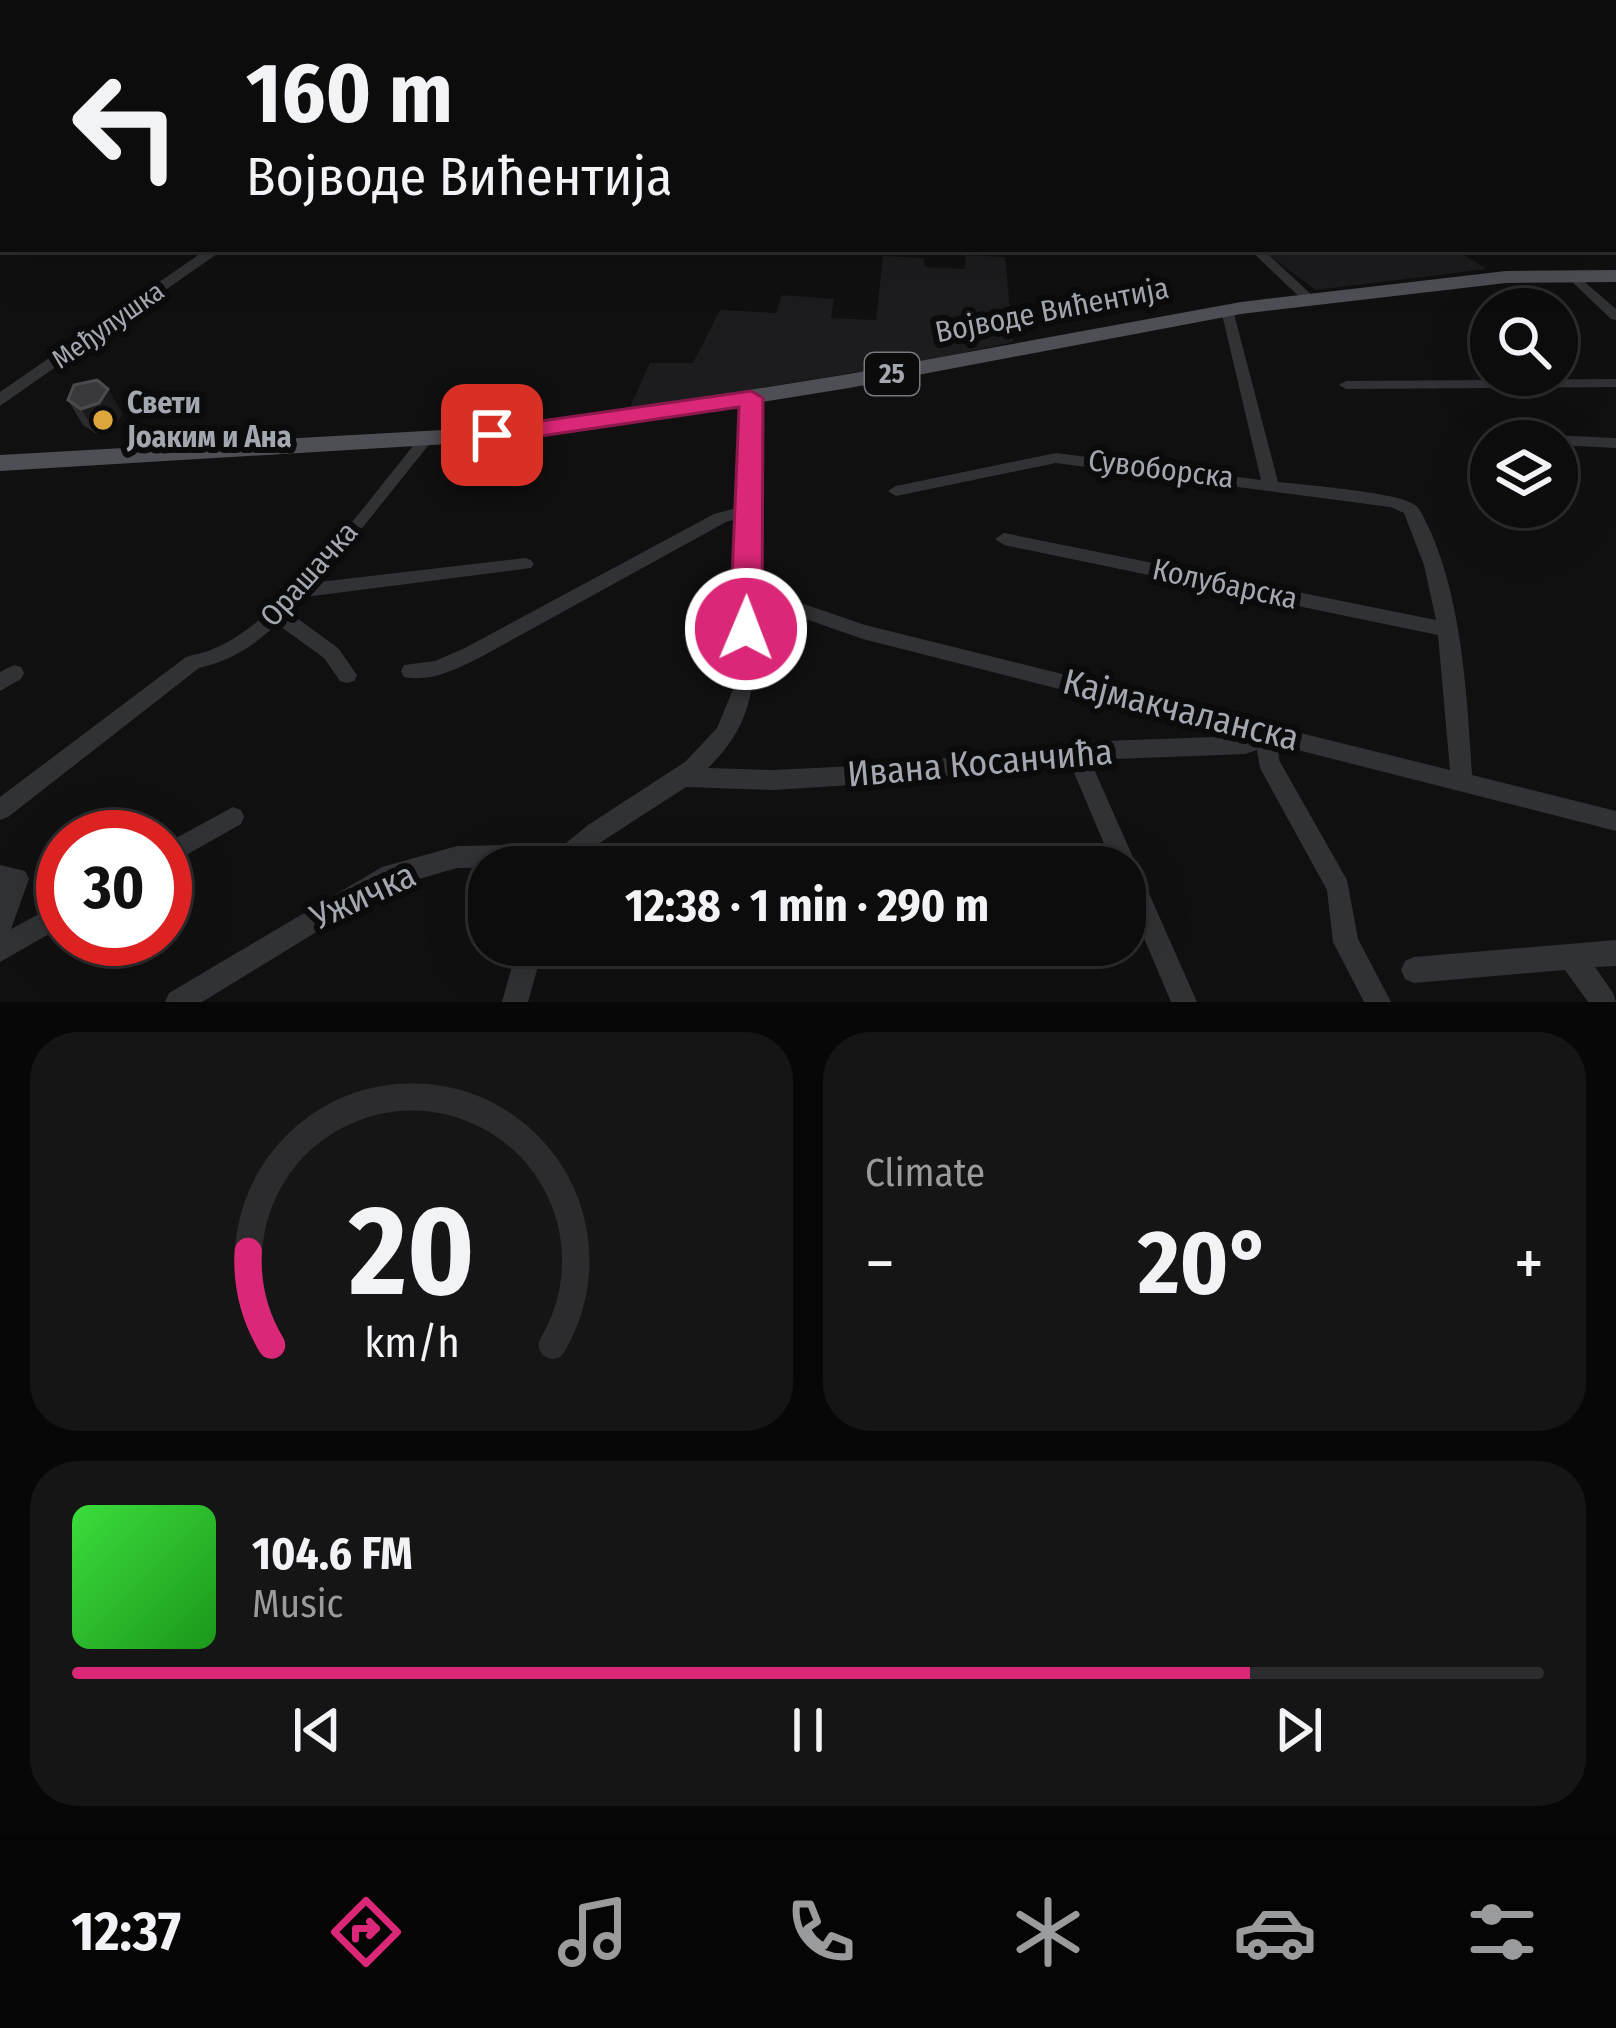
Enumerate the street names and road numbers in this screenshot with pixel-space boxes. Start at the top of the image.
street label: Војводе Вићентија [932,270,1172,350]
street label: Међулушка [46,275,170,375]
road number: 25 [865,353,919,395]
street label: Сувоборска [1086,442,1236,496]
street label: Орашачка [253,514,365,634]
street label: Колубарска [1149,551,1301,617]
street label: Кајмакчаланска [1059,659,1303,761]
street label: Ивана Косанчића [846,729,1114,797]
street label: Ужичка [303,853,422,940]

